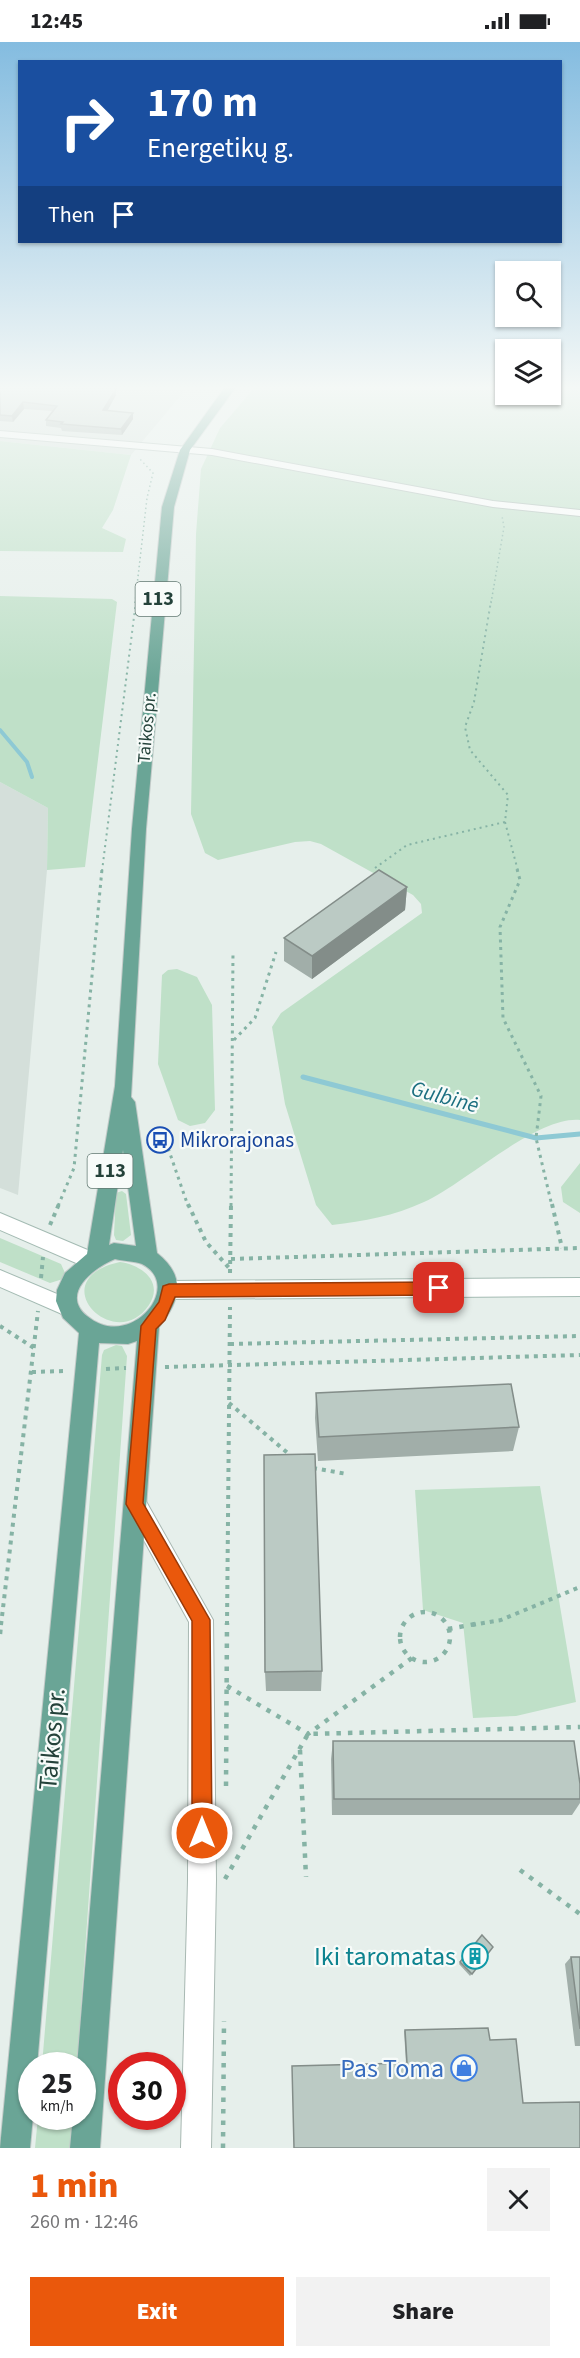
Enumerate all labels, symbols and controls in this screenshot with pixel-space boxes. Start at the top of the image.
text: 12:45 [30,5,83,37]
text: 170 m [147,73,258,133]
icon: right [48,84,126,162]
text: Energetikų g. [147,129,294,168]
icon: arrive [107,198,140,231]
text: Then [48,199,95,231]
map controls [495,261,561,405]
button: search [495,261,561,327]
button: layers [495,339,561,405]
road number: 113 [136,582,180,616]
street label: Taikos pr. [131,692,163,764]
water label: Gulbinė [408,1073,482,1121]
bus stop icon: Mikrorajonas [145,1125,175,1155]
place label: Mikrorajonas [180,1125,294,1155]
road number: 113 [88,1154,132,1188]
pin [413,1262,464,1313]
icon: arrive [422,1271,455,1304]
street label: Taikos pr. [29,1686,75,1792]
position arrow [170,1801,234,1865]
place label: Iki taromatas [314,1938,456,1975]
building icon: Iki taromatas [460,1941,490,1971]
place label: Pas Toma [340,2050,444,2087]
speed limit sign: 30 [108,2052,186,2130]
shop icon: Pas Toma [449,2053,479,2083]
text: 25 [41,2062,73,2105]
text: km/h [40,2096,74,2117]
text: 1 min [30,2160,118,2211]
button: close [487,2168,550,2231]
text: 260 m · 12:46 [30,2208,138,2236]
button: Exit [30,2277,284,2346]
button: Share [296,2277,550,2346]

